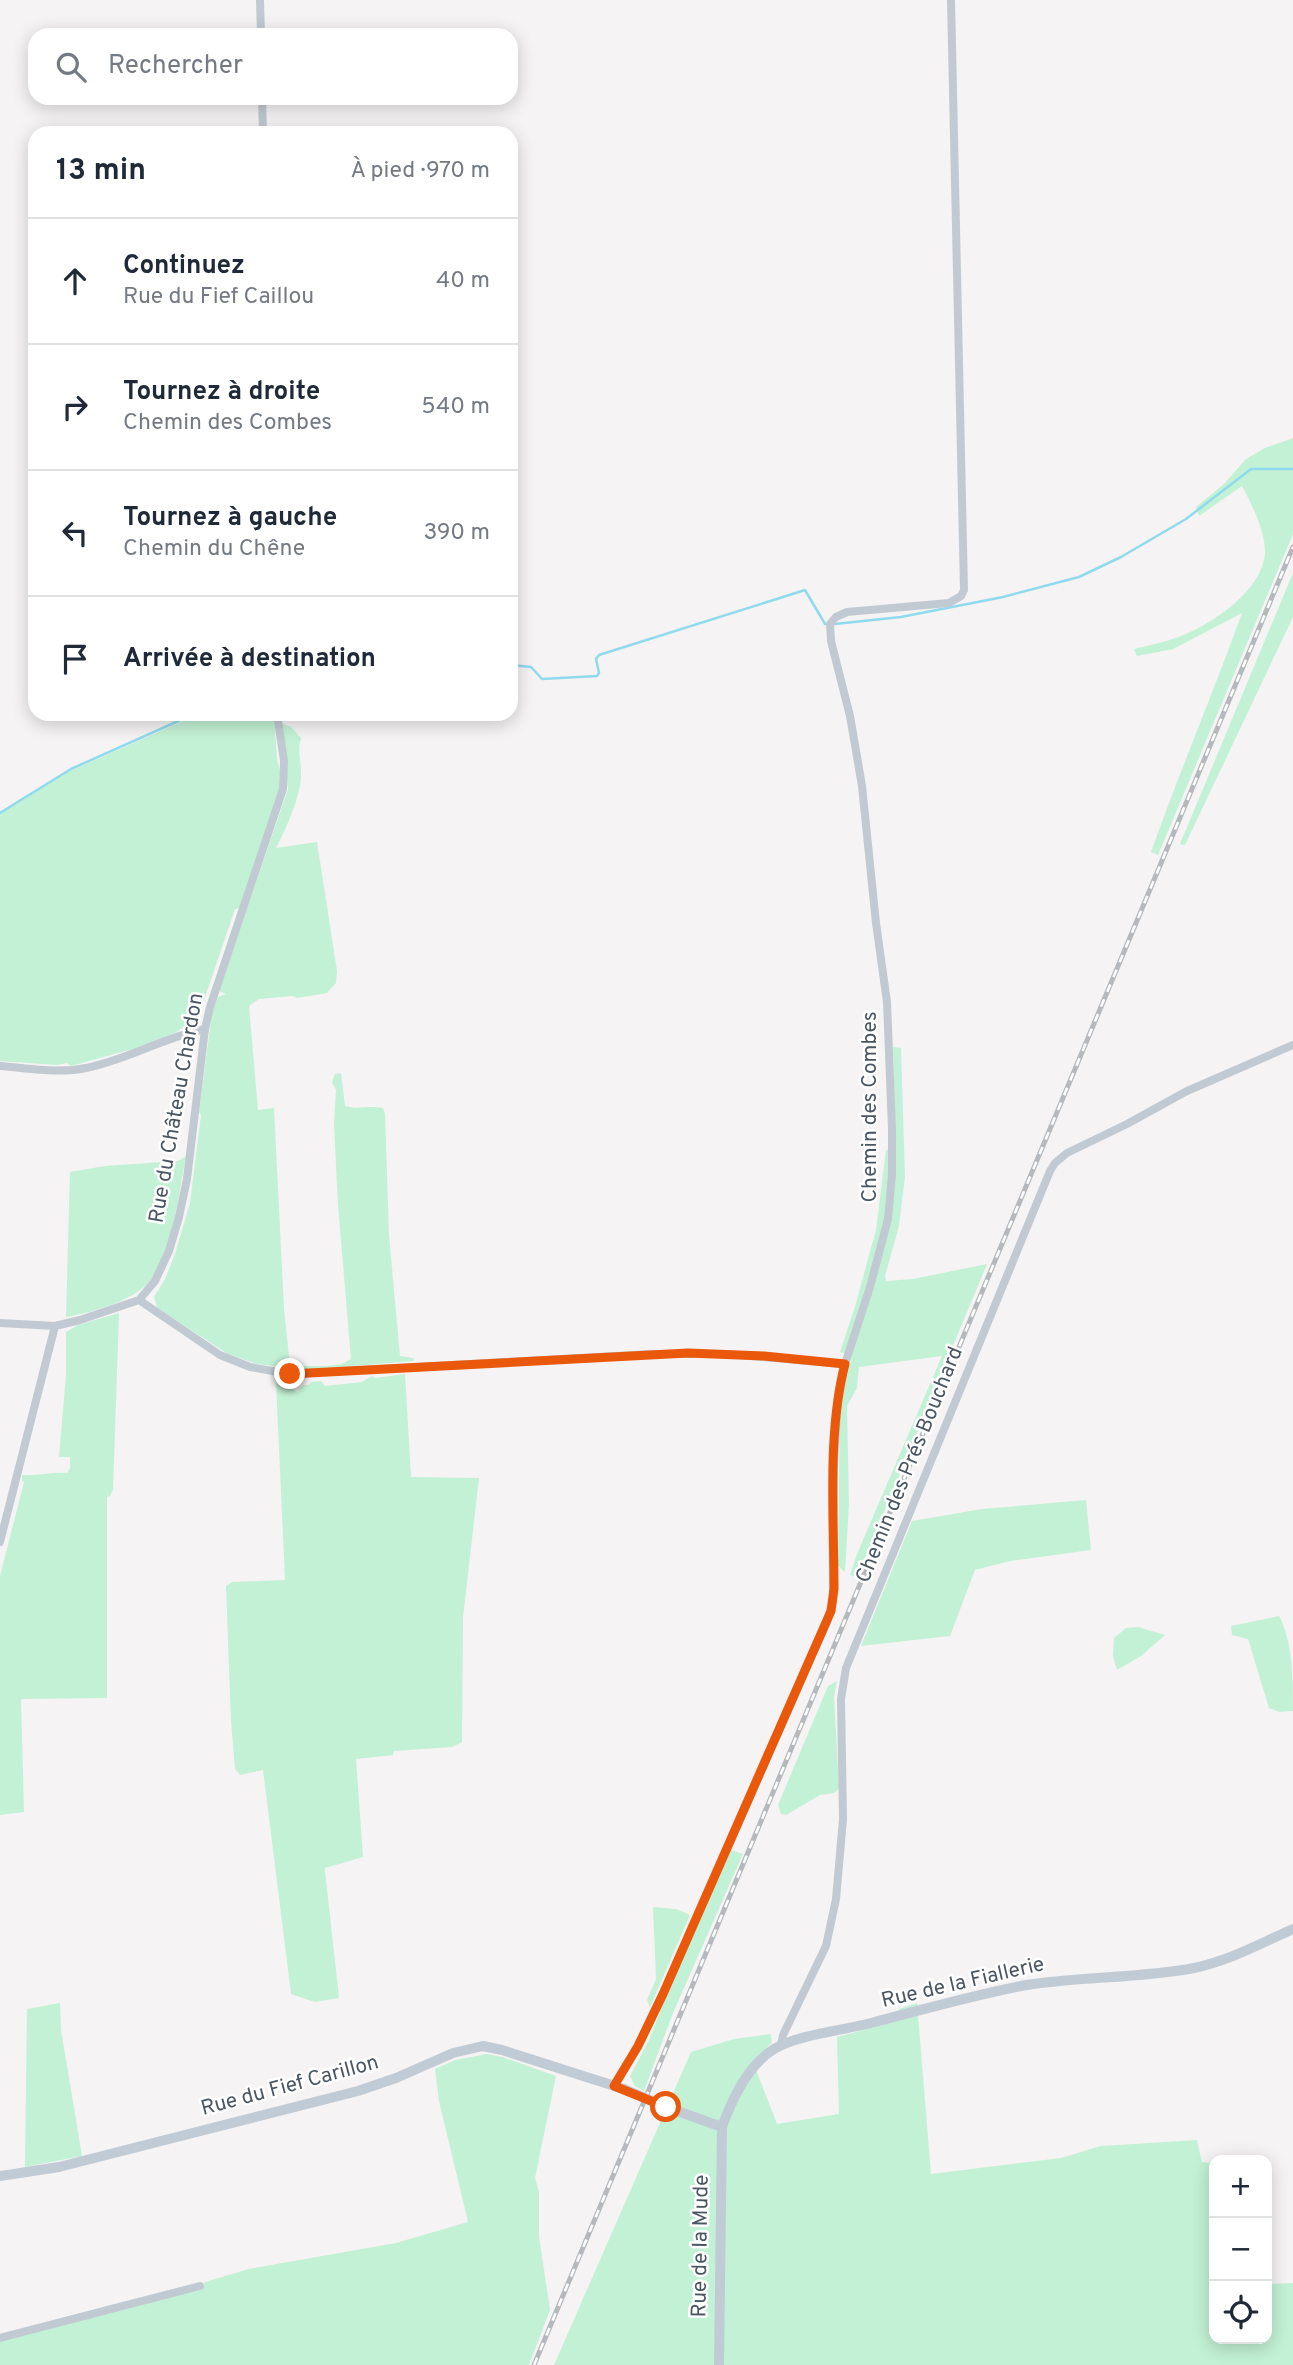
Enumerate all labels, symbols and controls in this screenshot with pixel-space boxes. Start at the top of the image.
search box [28,28,518,105]
icon: search [52,48,90,86]
text: Rechercher [108,50,243,83]
text: 13 min [56,153,146,190]
text: À pied · 970 m [351,157,490,186]
text: Continuez [123,250,245,283]
icon: ahead [56,262,94,300]
text: 40 m [436,267,490,296]
text: Rue du Fief Caillou [123,283,314,312]
text: Tournez à droite [123,376,320,409]
icon: right [56,388,94,426]
text: 540 m [421,393,490,422]
text: Chemin des Combes [123,409,332,438]
text: Tournez à gauche [123,502,337,535]
icon: left [56,514,94,552]
text: 390 m [423,519,490,548]
text: Chemin du Chêne [123,535,305,564]
icon: arrive [56,640,94,678]
text: Arrivée à destination [123,643,376,676]
street label: Rue du Château Chardon [143,991,211,1225]
street label: Chemin des Combes [857,1012,884,1202]
street label: Chemin des Prés Bouchard [850,1343,970,1587]
route end [274,1358,305,1389]
street label: Rue de la Fiallerie [879,1951,1047,2015]
street label: Rue du Fief Carillon [198,2049,382,2123]
route start [650,2091,681,2122]
map controls [1209,2155,1272,2344]
button: + [1209,2155,1272,2218]
street label: Rue de la Mude [686,2174,716,2318]
button: − [1209,2218,1272,2281]
button: locate [1209,2281,1272,2344]

